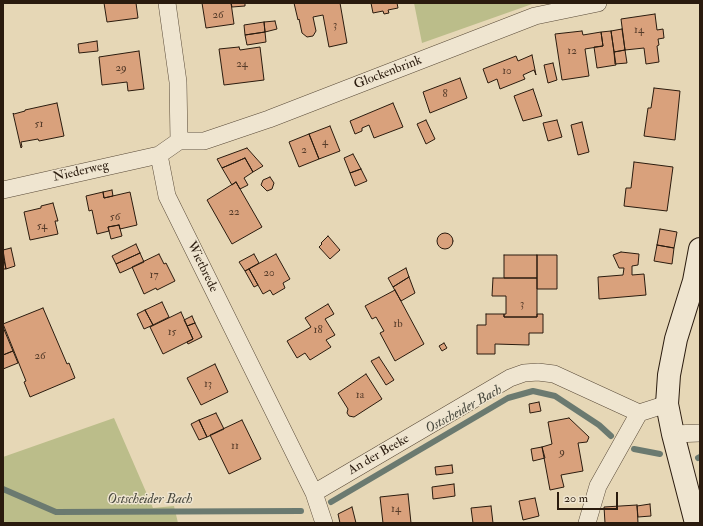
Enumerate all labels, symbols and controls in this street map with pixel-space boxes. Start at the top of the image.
house number: 26 [212,9,224,23]
house number: 3 [333,19,337,33]
house number: 14 [634,24,644,38]
house number: 12 [567,45,577,59]
street label: Glockenbrink [352,53,424,93]
house number: 24 [236,58,248,72]
house number: 29 [115,62,127,76]
house number: 10 [502,65,512,79]
house number: 8 [442,88,448,102]
house number: 51 [35,118,43,132]
house number: 4 [322,136,328,150]
house number: 2 [301,144,307,158]
street label: Niederweg [52,158,110,186]
house number: 22 [228,206,240,220]
house number: 56 [110,211,120,225]
house number: 54 [37,220,47,234]
street label: Wietbrede [183,239,221,295]
house number: 20 [263,267,275,281]
house number: 17 [150,269,158,283]
house number: 3 [520,298,524,312]
house number: 1b [393,318,403,332]
house number: 18 [313,324,323,338]
house number: 15 [168,326,176,340]
house number: 26 [34,350,46,364]
house number: 13 [204,378,212,392]
water label: Ostscheider Bach [423,382,505,438]
house number: 1a [356,389,364,403]
street label: An der Beeke [346,431,412,479]
house number: 11 [231,440,239,454]
house number: 9 [559,446,565,460]
scale bar [559,484,620,510]
text: 20 m [564,491,588,506]
water label: Ostscheider Bach [107,492,193,508]
house number: 14 [391,503,401,517]

